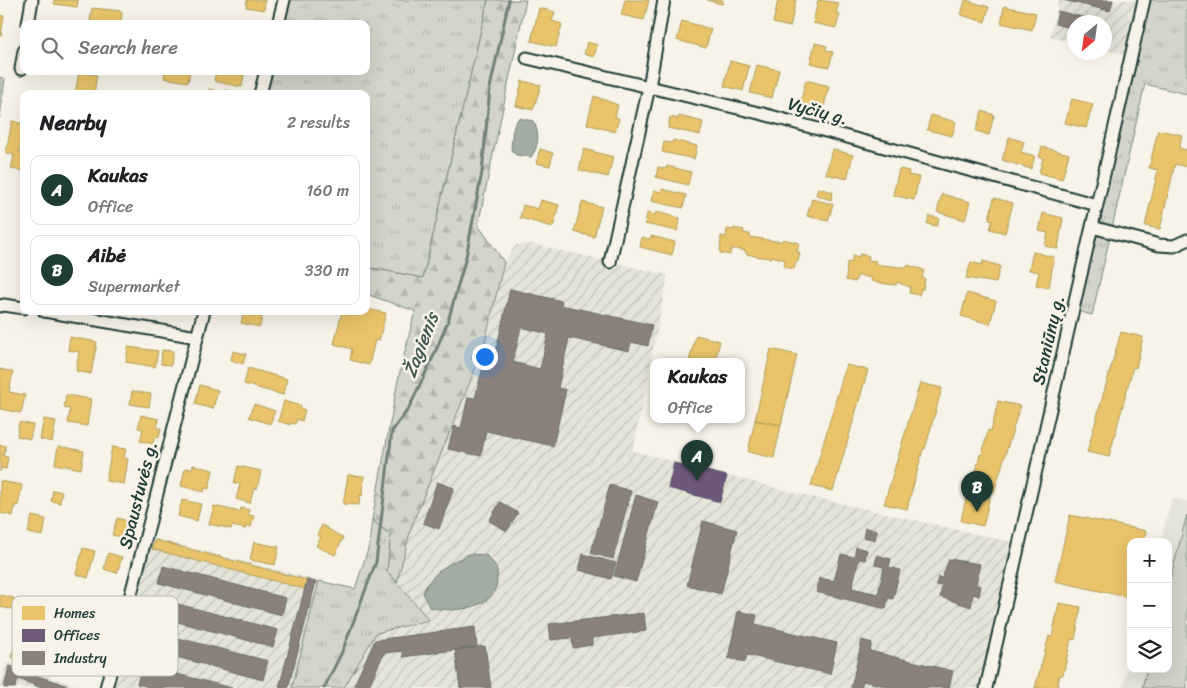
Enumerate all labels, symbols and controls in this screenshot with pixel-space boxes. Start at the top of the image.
north arrow [1067,15,1112,60]
search box [20,20,370,75]
text: Search here [78,31,178,64]
icon: search [38,34,66,62]
street label: Vyčių g. [784,88,852,134]
text: Nearby [40,104,106,142]
text: 2 results [287,108,350,137]
text: Kaukas [88,159,148,192]
text: A [52,176,62,205]
text: 160 m [306,176,349,205]
text: Office [88,192,133,221]
text: Aibė [88,239,126,272]
text: B [52,256,62,285]
text: 330 m [305,256,349,285]
text: Supermarket [88,272,180,301]
street label: Staniūnų g. [1022,292,1074,388]
water label: Žagienis [393,306,449,382]
your location [472,344,498,370]
popup [650,358,745,423]
text: Kaukas [668,360,727,393]
text: Office [668,393,713,422]
street label: Spaustuvės g. [109,438,167,552]
pin: A [681,440,713,481]
pin: B [961,471,993,512]
map controls [1127,538,1172,673]
button: + [1127,538,1172,583]
button: − [1127,583,1172,628]
legend [12,596,178,676]
text: Homes [54,601,96,626]
text: Offices [54,623,101,648]
button: layers [1127,628,1172,673]
text: Industry [53,646,108,671]

